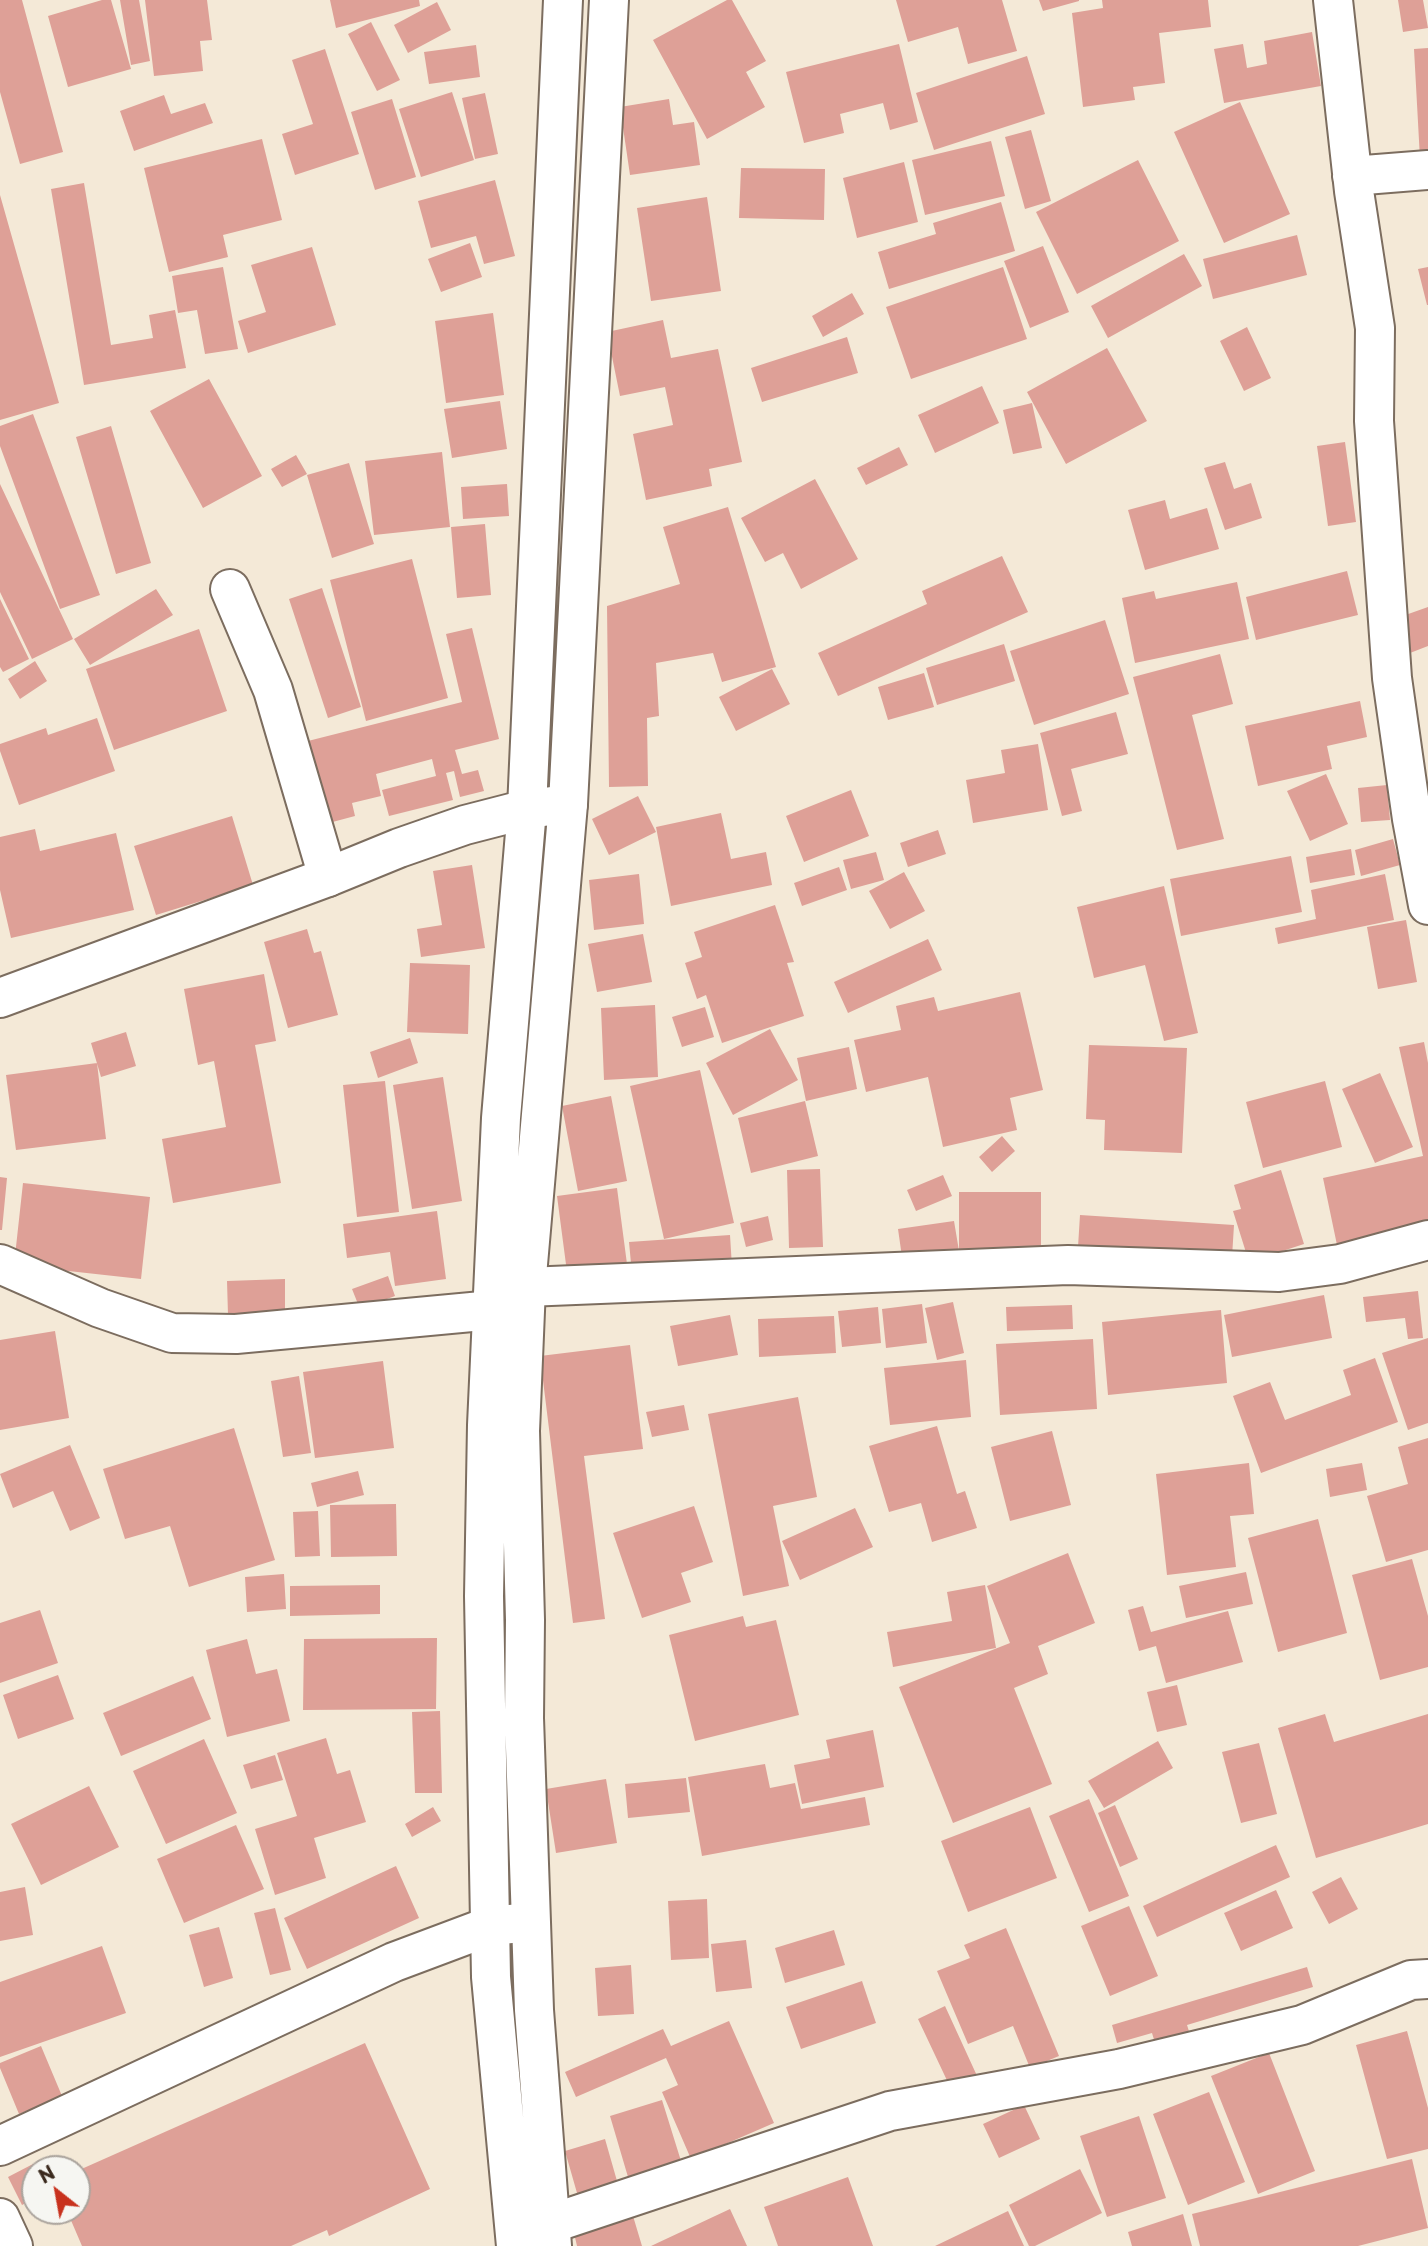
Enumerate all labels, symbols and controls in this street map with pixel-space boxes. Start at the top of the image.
north arrow [21,2155,91,2225]
text: N [33,2158,60,2190]

